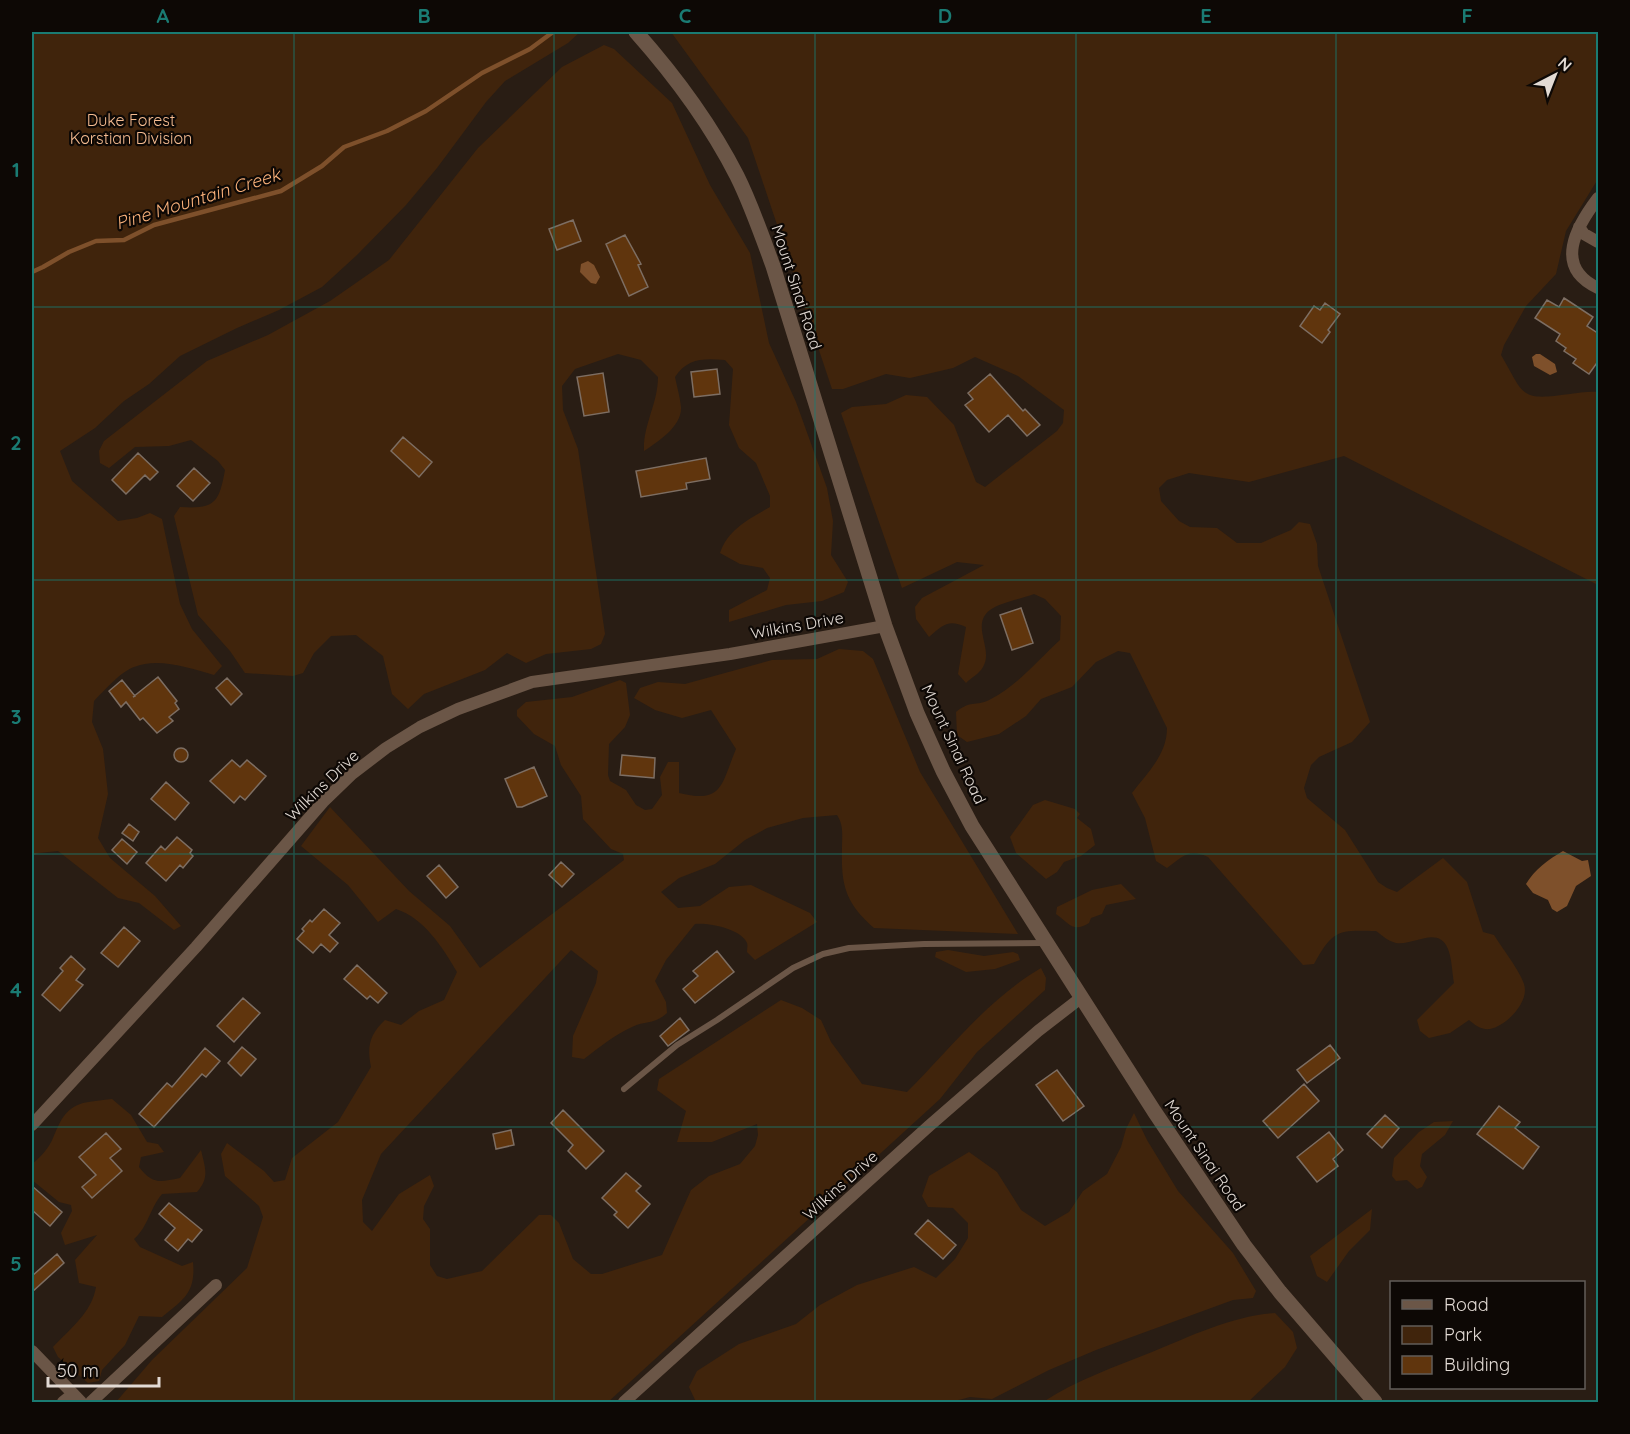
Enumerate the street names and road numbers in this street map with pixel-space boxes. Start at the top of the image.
street label: Mount Sinai Road [767,222,827,352]
street label: Wilkins Drive [749,607,845,643]
street label: Mount Sinai Road [917,681,991,807]
street label: Wilkins Drive [281,745,363,825]
street label: Mount Sinai Road [1160,1096,1250,1214]
street label: Wilkins Drive [798,1146,882,1224]

